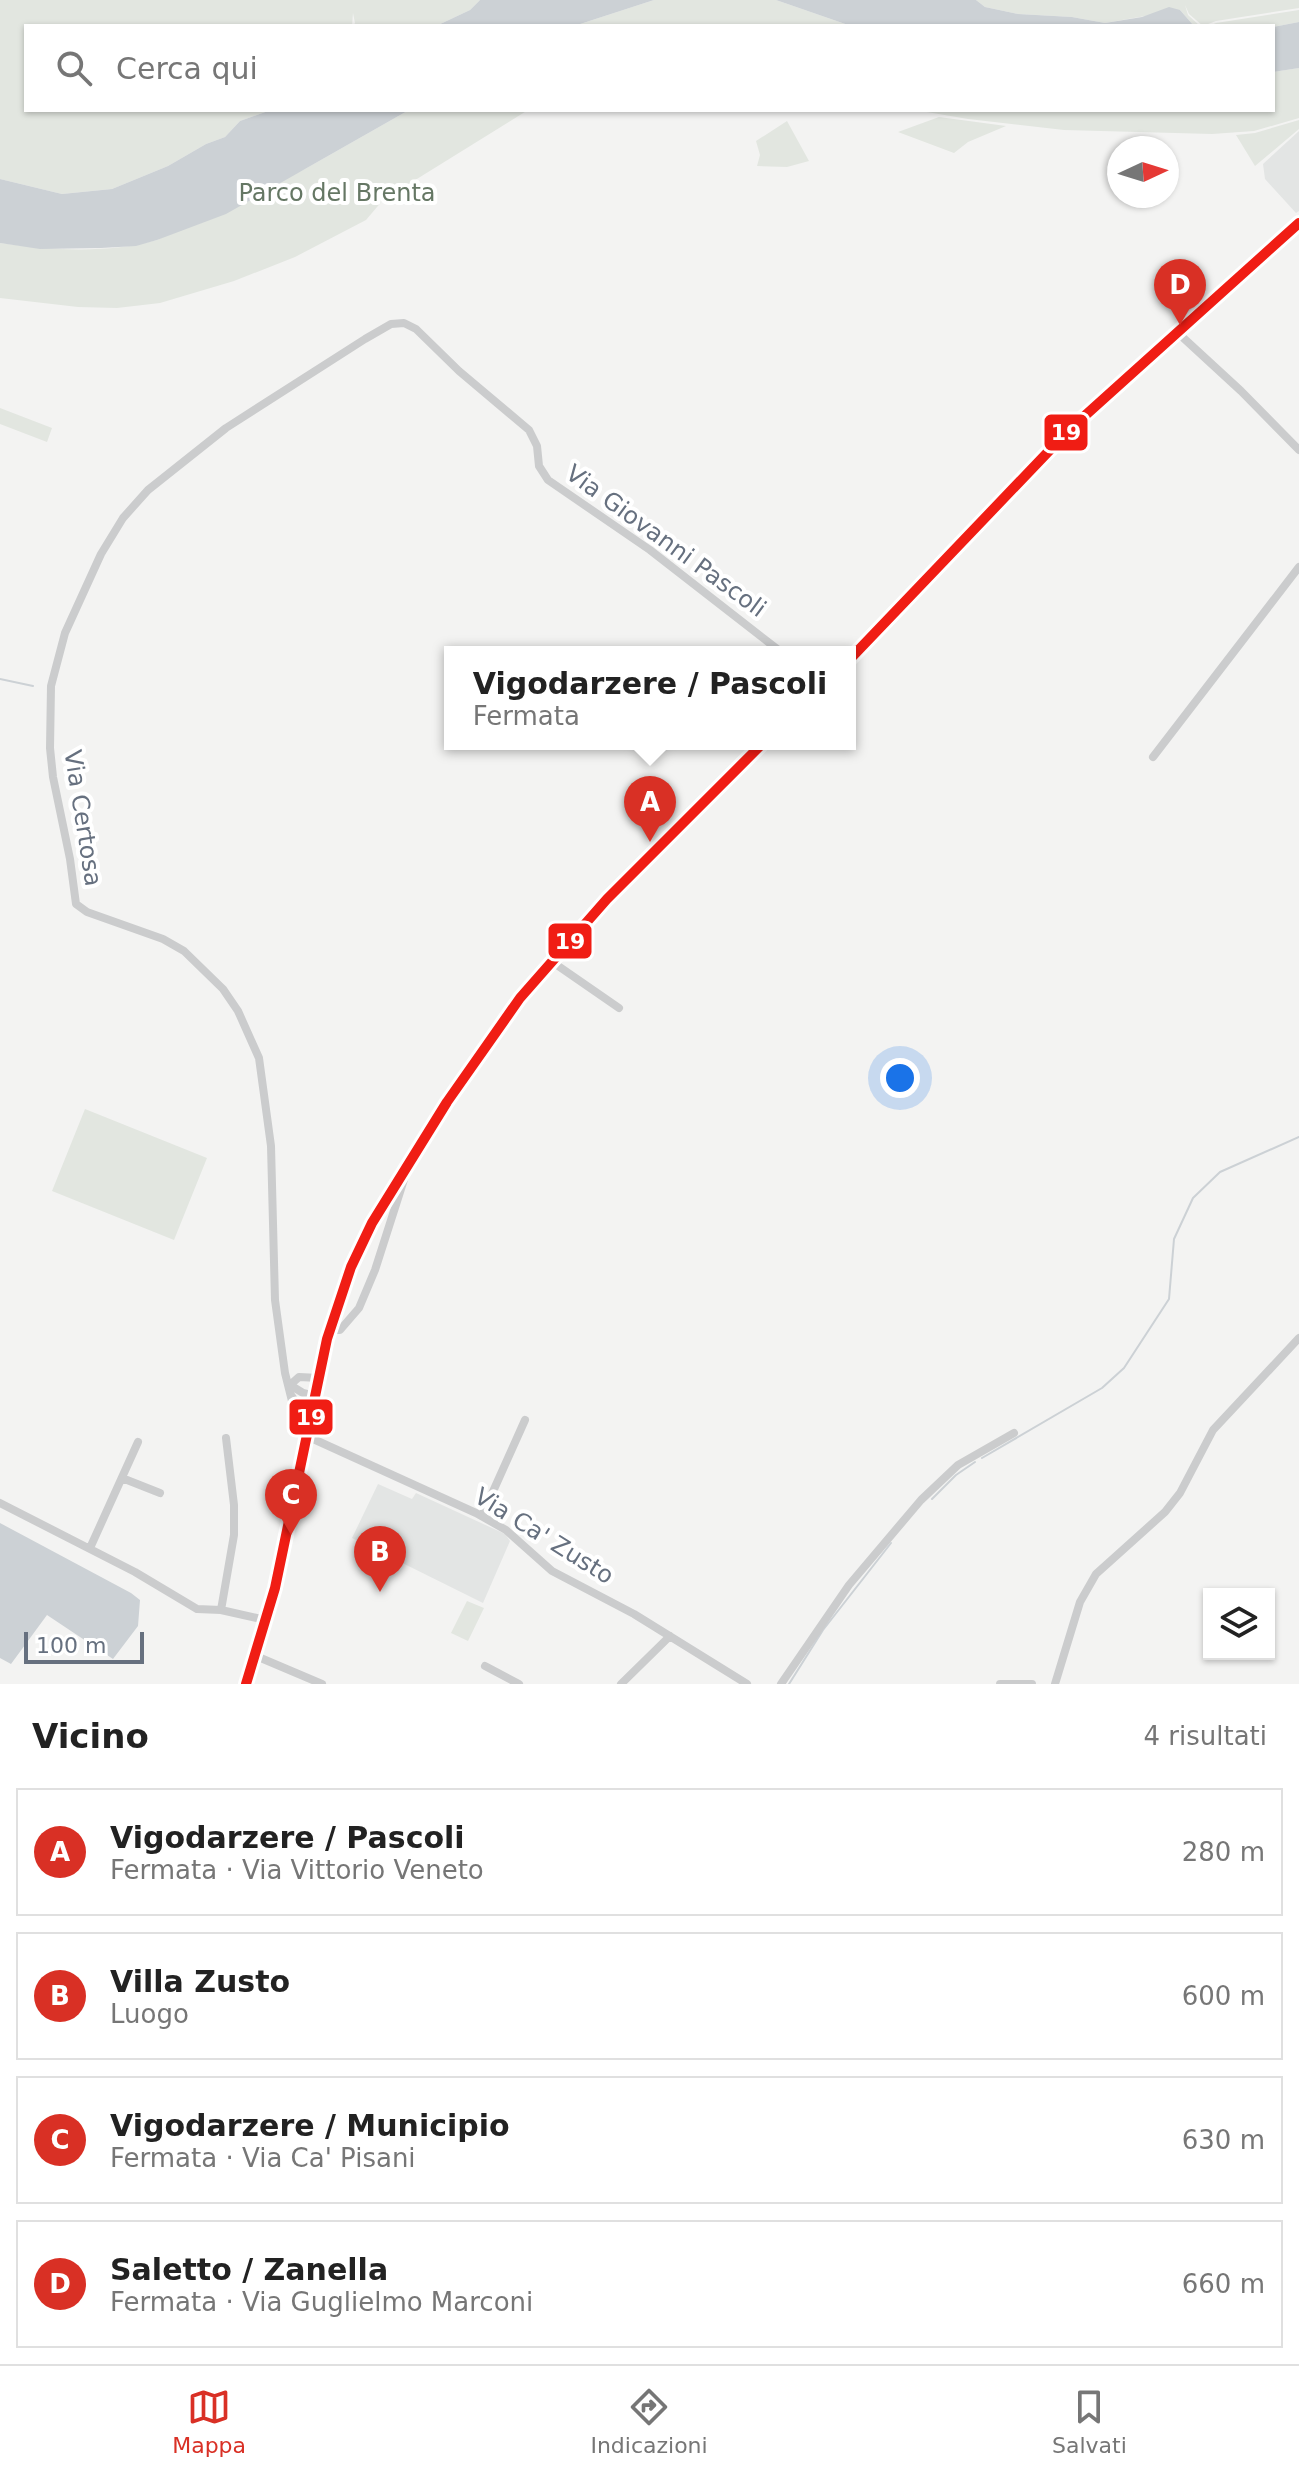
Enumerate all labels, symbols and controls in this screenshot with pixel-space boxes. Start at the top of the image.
search box [24,24,1275,112]
icon: search [52,46,96,90]
text: Cerca qui [116,51,258,86]
north arrow [1107,136,1179,208]
park label: Parco del Brenta [238,179,436,207]
pin: D [1154,259,1206,325]
line badge: 19 [1043,413,1089,452]
text: 19 [1051,420,1081,445]
street label: Via Giovanni Pascoli [561,459,771,623]
popup [444,646,856,750]
text: Vigodarzere / Pascoli [473,666,827,701]
text: Fermata [473,701,580,731]
street label: Via Certosa [58,748,108,888]
pin: A [624,776,676,842]
line badge: 19 [547,922,593,960]
text: 19 [555,929,585,954]
your location [880,1058,920,1098]
line badge: 19 [288,1398,334,1436]
text: 19 [296,1405,326,1430]
pin: C [265,1469,317,1535]
street label: Via Ca' Zusto [469,1482,619,1590]
pin: B [354,1526,406,1592]
map controls [1203,1588,1275,1660]
button: layers [1203,1588,1275,1660]
scale bar [24,1628,144,1664]
text: 100 m [36,1633,106,1658]
text: Vicino [32,1716,149,1756]
text: 4 risultati [1143,1721,1267,1751]
text: Vigodarzere / Pascoli [110,1820,465,1855]
text: A [50,1837,70,1867]
text: 280 m [1182,1837,1265,1867]
text: Fermata · Via Vittorio Veneto [110,1855,484,1885]
text: Villa Zusto [110,1964,290,1999]
text: B [50,1981,70,2011]
text: 600 m [1182,1981,1265,2011]
text: Luogo [110,1999,189,2029]
text: Vigodarzere / Municipio [110,2108,510,2143]
text: C [50,2125,70,2155]
text: 630 m [1182,2125,1265,2155]
text: Fermata · Via Ca' Pisani [110,2143,416,2173]
text: Saletto / Zanella [110,2252,388,2287]
text: D [49,2269,71,2299]
text: 660 m [1182,2269,1265,2299]
text: Fermata · Via Guglielmo Marconi [110,2287,533,2317]
tab: Mappa [172,2385,246,2458]
tab: Indicazioni [590,2385,708,2458]
tab: Salvati [1052,2385,1127,2458]

